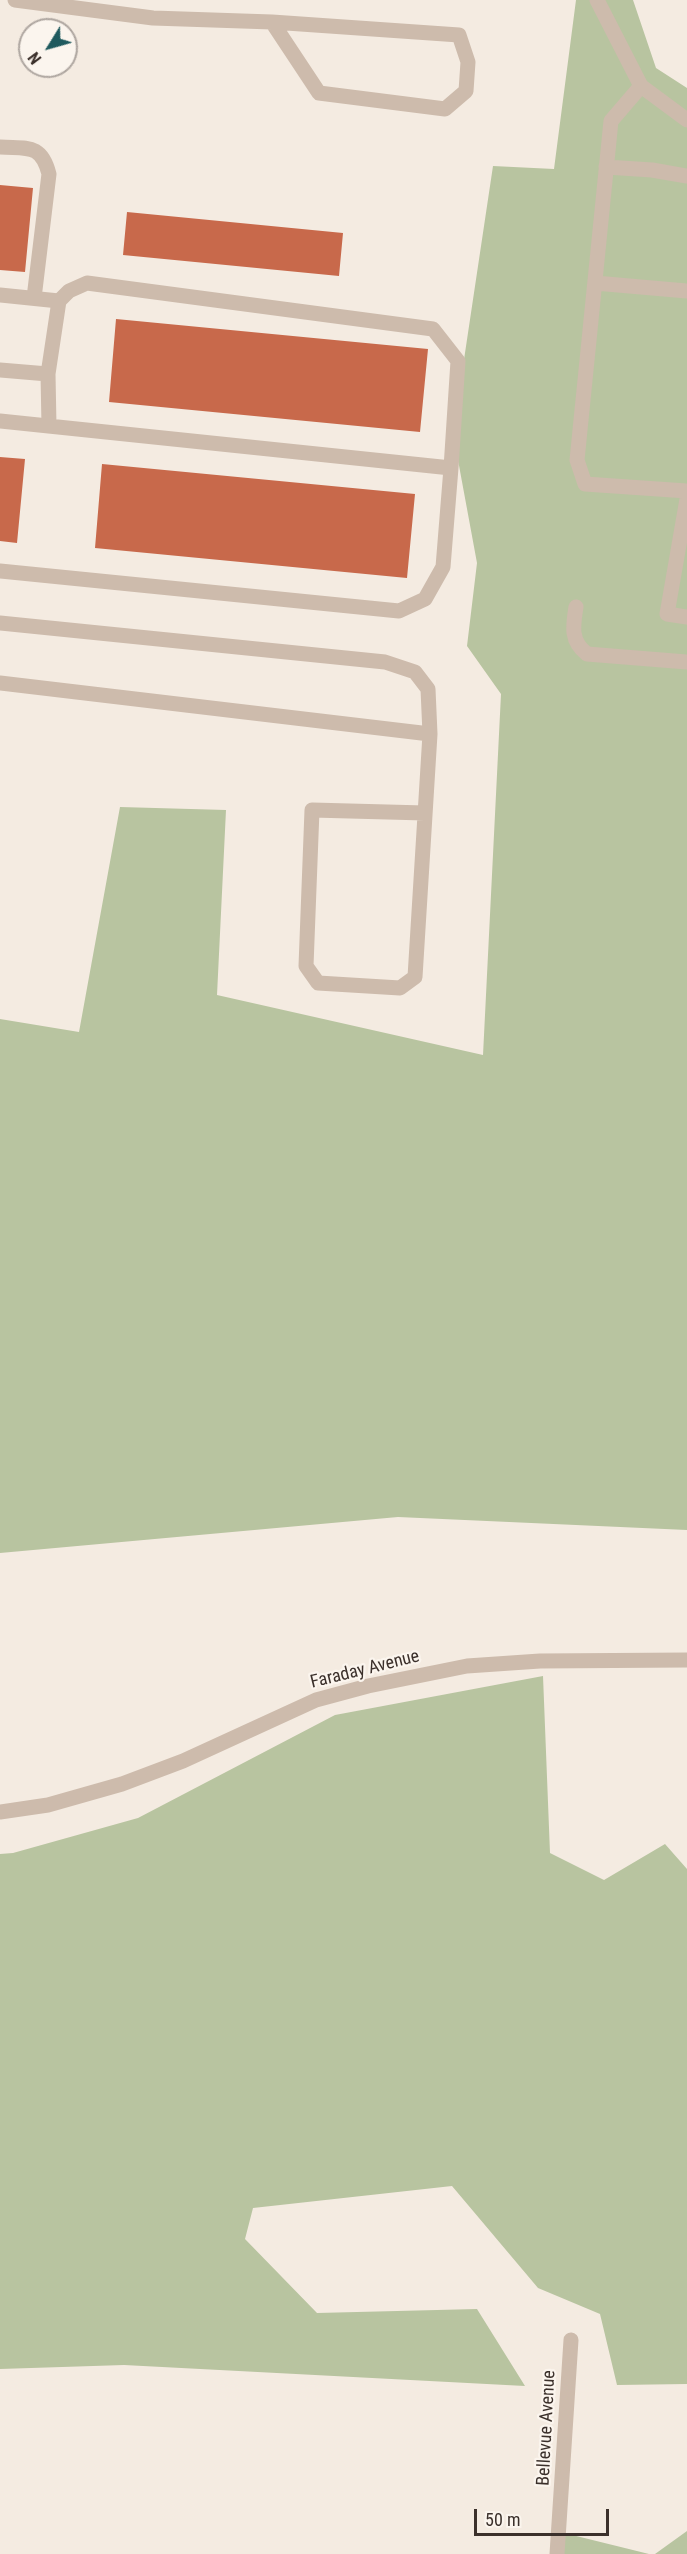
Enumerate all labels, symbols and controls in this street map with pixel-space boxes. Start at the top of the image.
north arrow [18,18,78,78]
text: N [24,48,45,68]
street label: Faraday Avenue [308,1646,422,1694]
street label: Bellevue Avenue [533,2370,561,2486]
scale bar [477,2497,612,2535]
text: 50 m [485,2509,520,2530]

